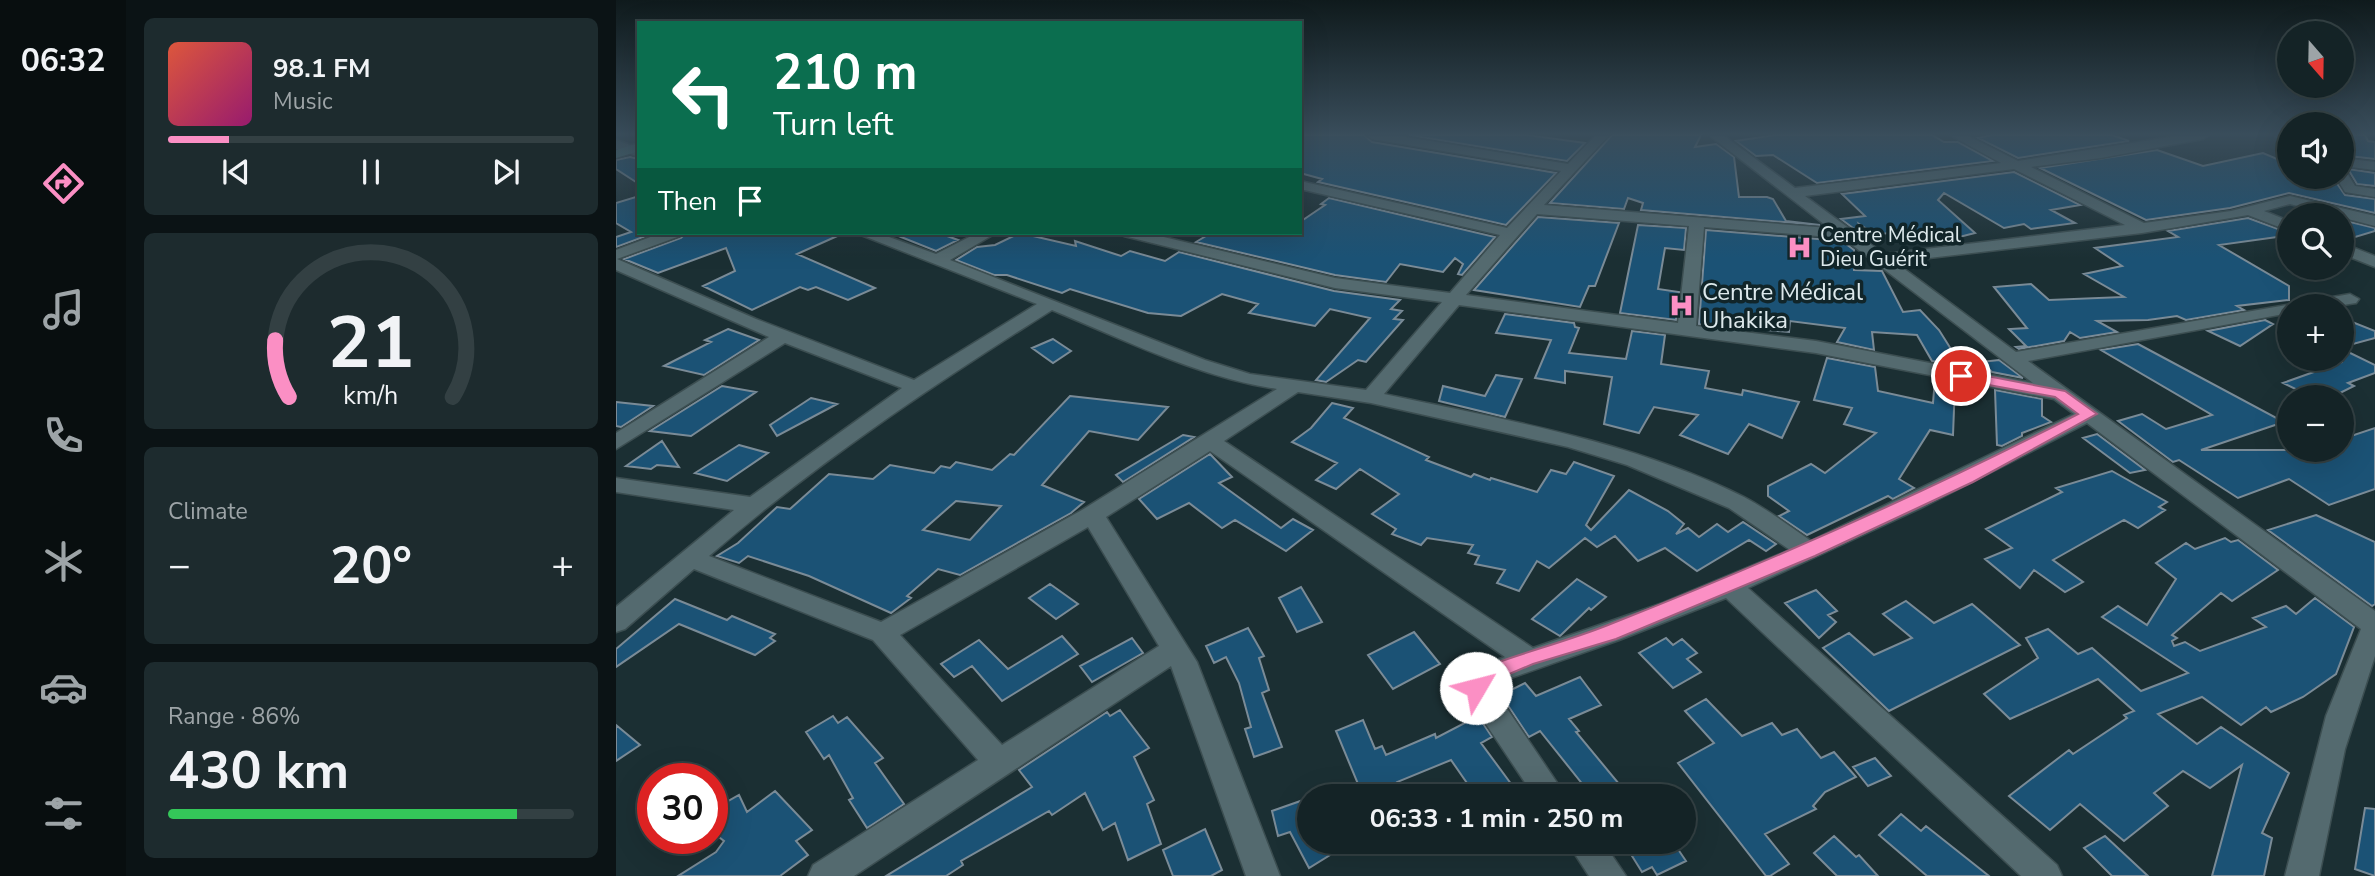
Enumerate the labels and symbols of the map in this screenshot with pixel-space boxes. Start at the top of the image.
north arrow [2277,21,2354,98]
place label: Centre Médical Dieu Guérit [1820,221,1962,273]
hospital icon: Centre Médical Dieu Guérit [1786,233,1814,261]
place label: Centre Médical Uhakika [1702,276,1863,336]
hospital icon: Centre Médical Uhakika [1668,292,1696,320]
pin [1931,346,1991,406]
position arrow [1439,651,1513,725]
speed limit sign: 30 [637,763,728,854]

